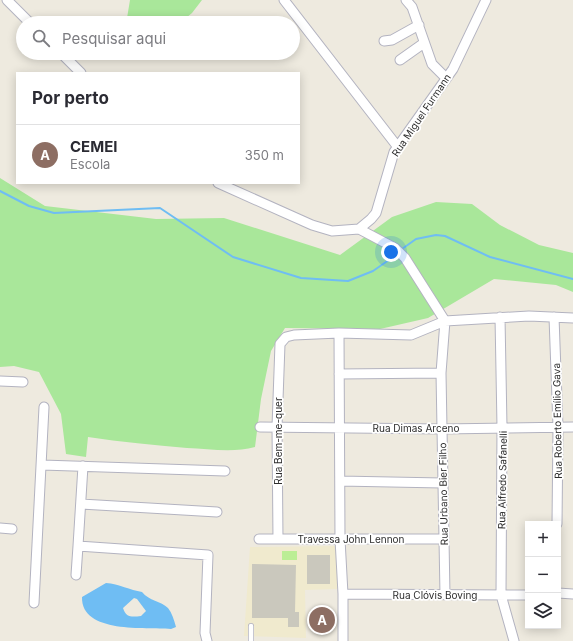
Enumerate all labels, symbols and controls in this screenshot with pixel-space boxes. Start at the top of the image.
search box [16,16,300,60]
icon: search [30,27,52,49]
text: Pesquisar aqui [62,29,166,48]
street label: Rua Miguel Furmann [389,71,453,159]
text: Por perto [32,88,109,108]
text: CEMEI [70,137,118,156]
text: A [40,147,50,163]
text: 350 m [245,147,284,163]
text: Escola [70,156,110,172]
your location [381,242,401,262]
street label: Rua Roberto Emílio Gava [550,363,564,479]
street label: Rua Bem-me-quer [272,397,284,485]
street label: Rua Dimas Arceno [373,422,459,434]
street label: Rua Alfredo Safanelli [495,431,509,529]
street label: Rua Urbano Bier Filho [436,443,450,545]
map controls [525,521,561,629]
button: + [525,521,561,557]
street label: Travessa John Lennon [298,533,405,545]
button: − [525,557,561,593]
street label: Rua Clóvis Boving [393,589,477,601]
button: layers [525,593,561,629]
pin: A [309,605,335,635]

